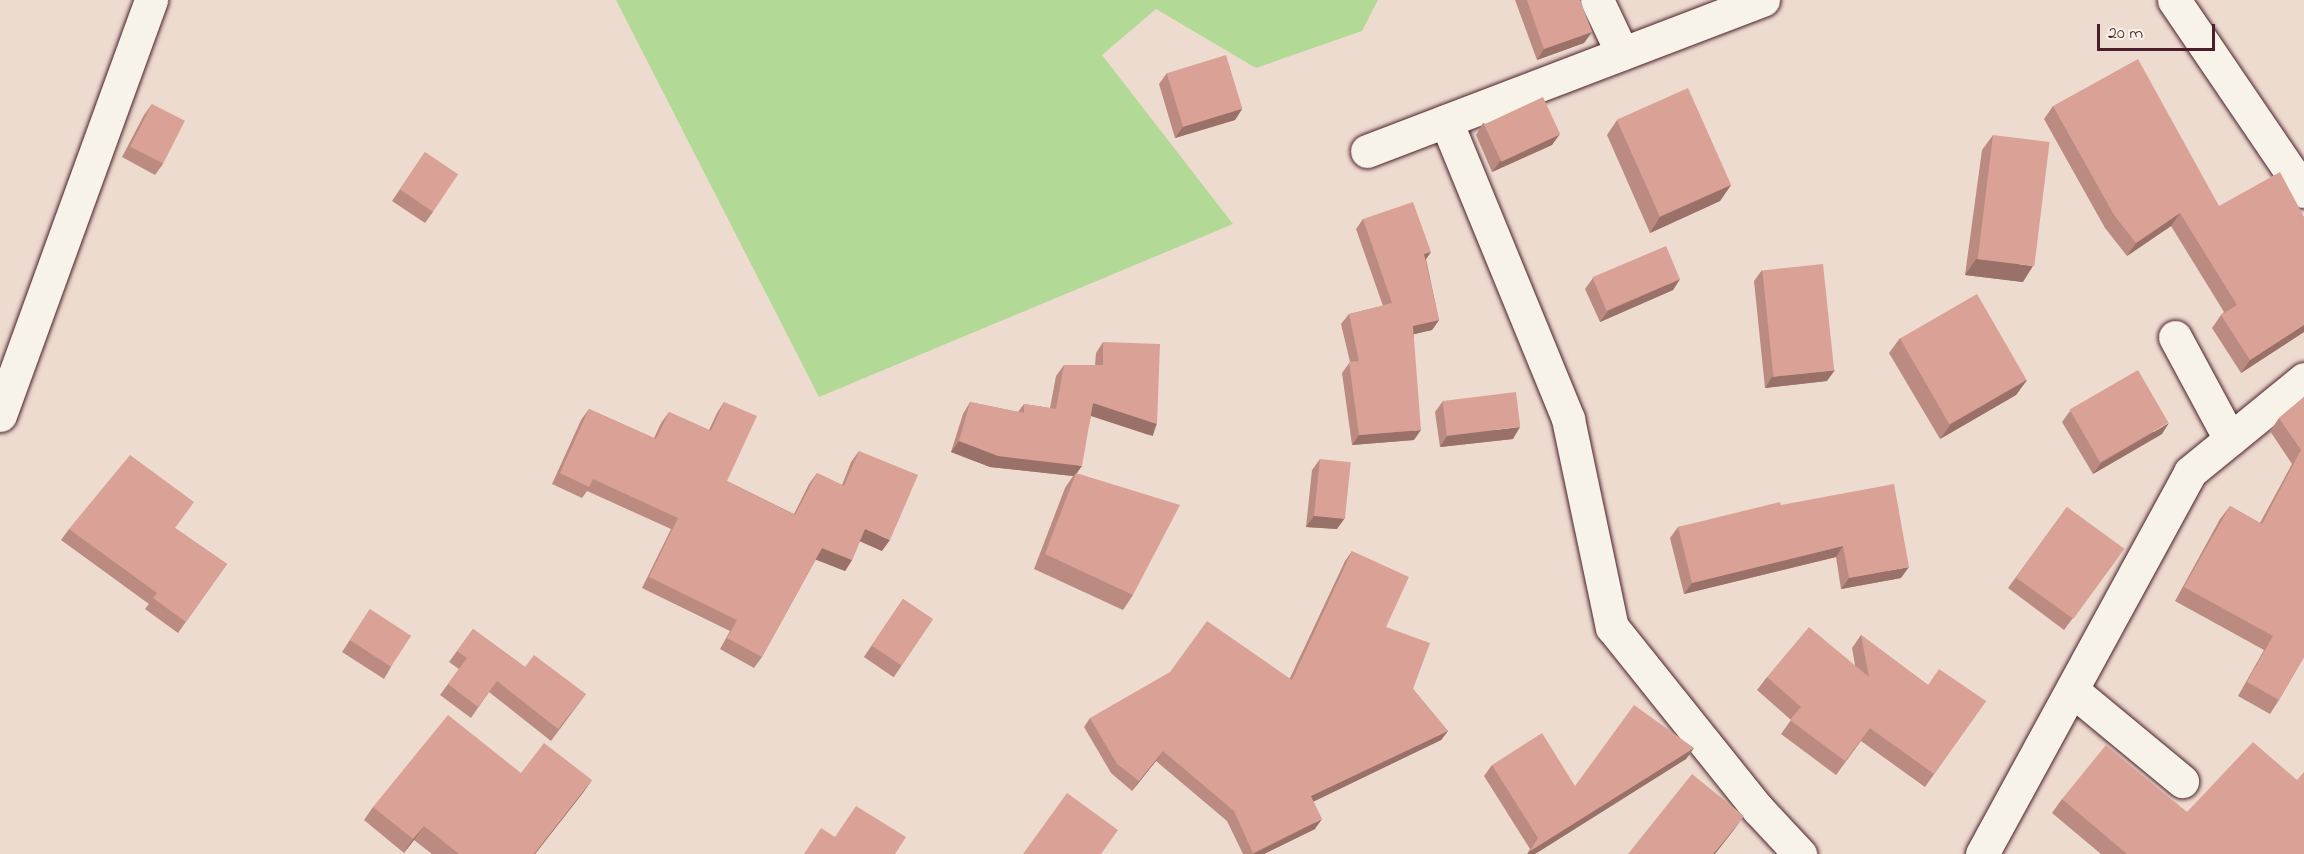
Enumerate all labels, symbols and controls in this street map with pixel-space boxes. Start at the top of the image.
scale bar [2100,12,2218,50]
text: 20 m [2108,21,2143,47]

